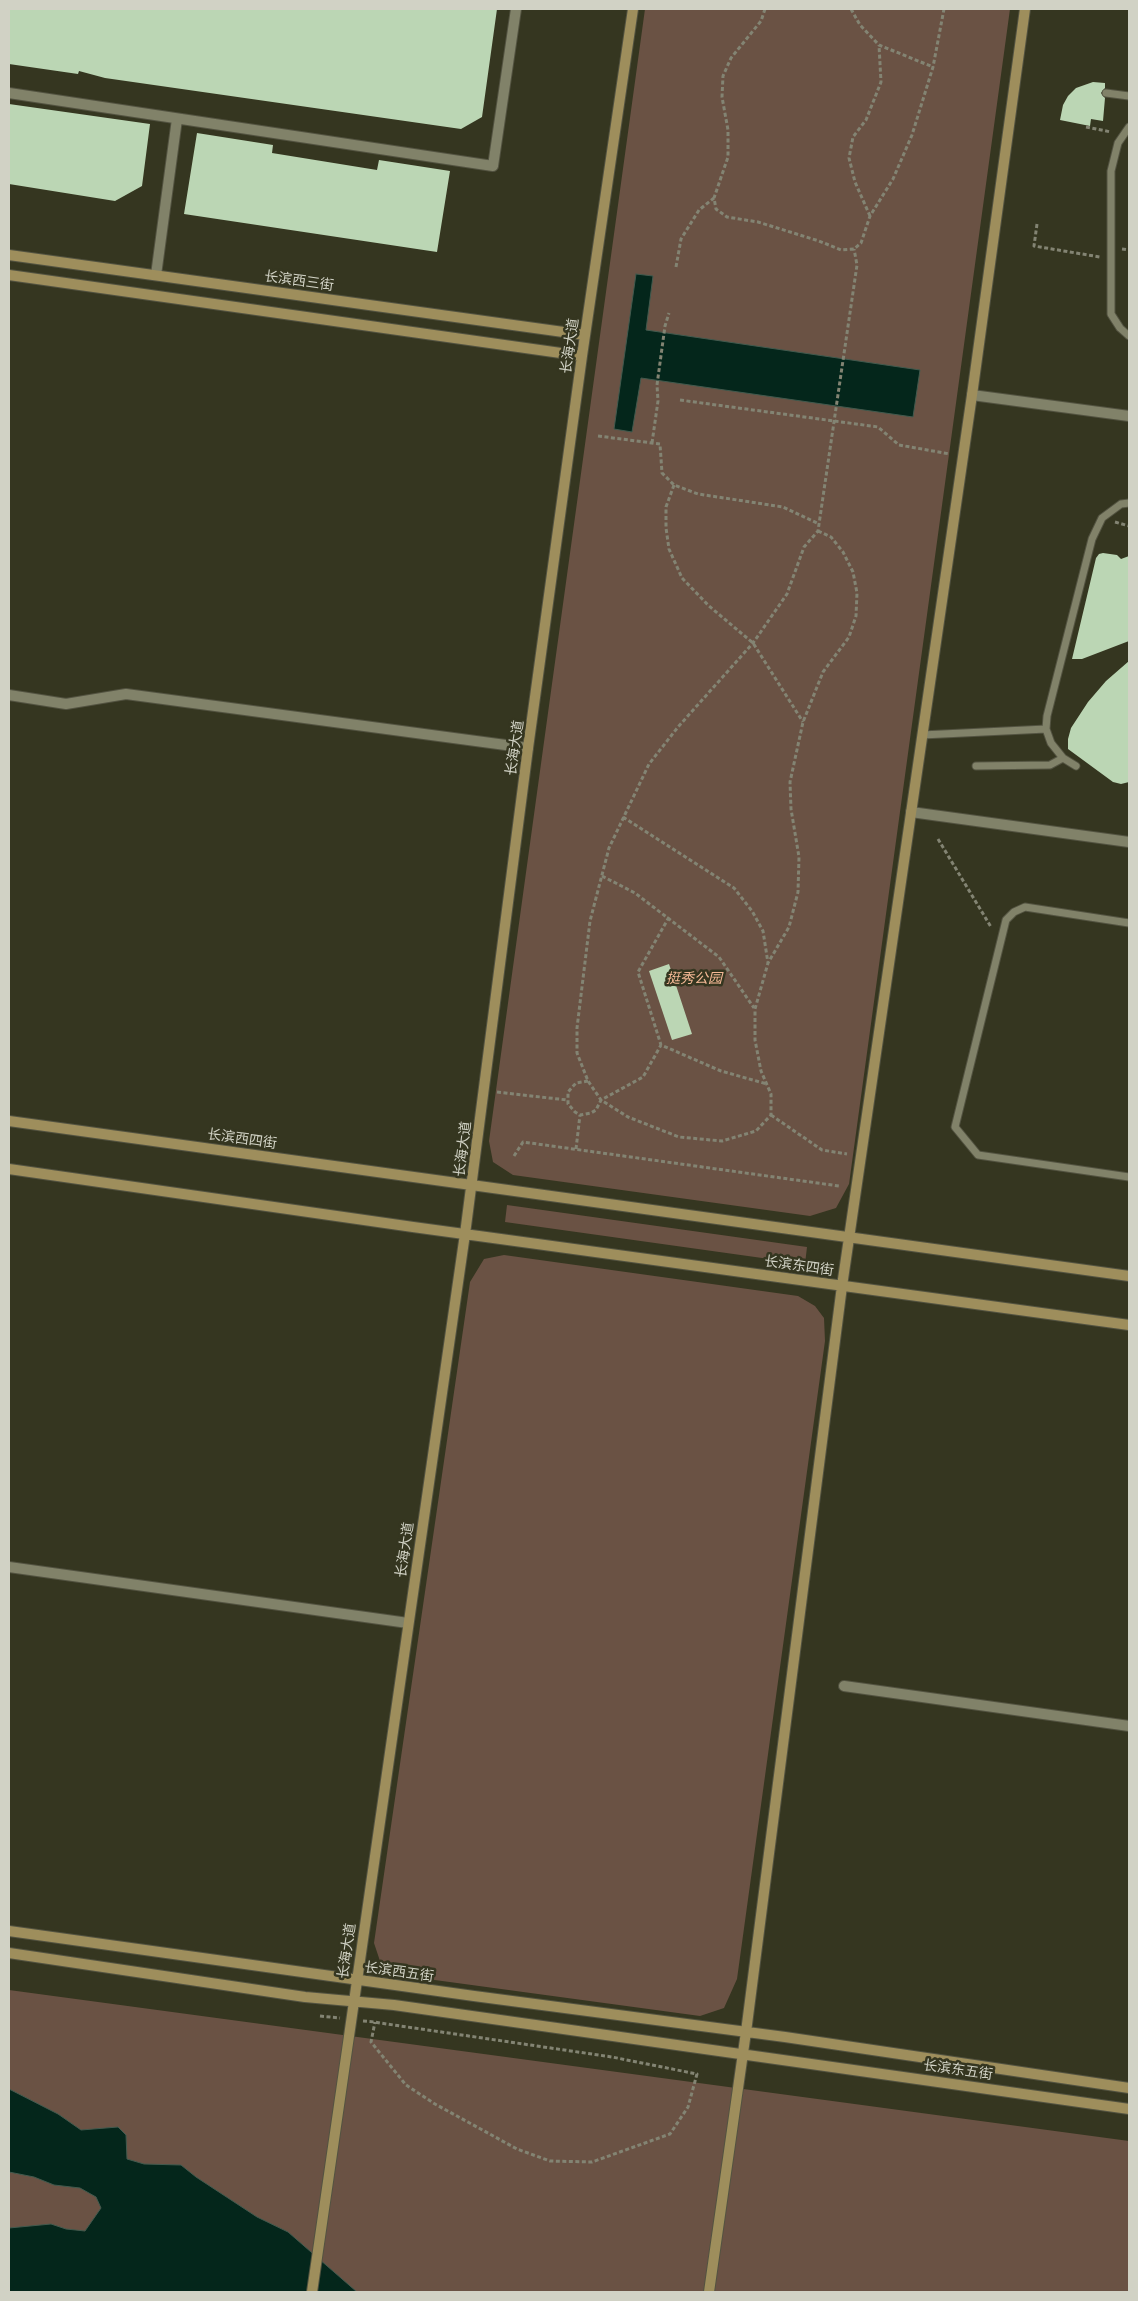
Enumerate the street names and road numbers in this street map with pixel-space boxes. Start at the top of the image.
street label: 长滨西三街 [263,268,335,294]
street label: 长海大道 [558,317,582,375]
street label: 长海大道 [503,719,527,777]
street label: 长海大道 [451,1120,475,1178]
street label: 长滨西四街 [206,1126,278,1152]
street label: 长滨东四街 [763,1253,835,1279]
street label: 长海大道 [393,1521,417,1579]
street label: 长海大道 [335,1922,359,1980]
street label: 长滨西五街 [363,1959,435,1985]
street label: 长滨东五街 [922,2057,994,2083]

